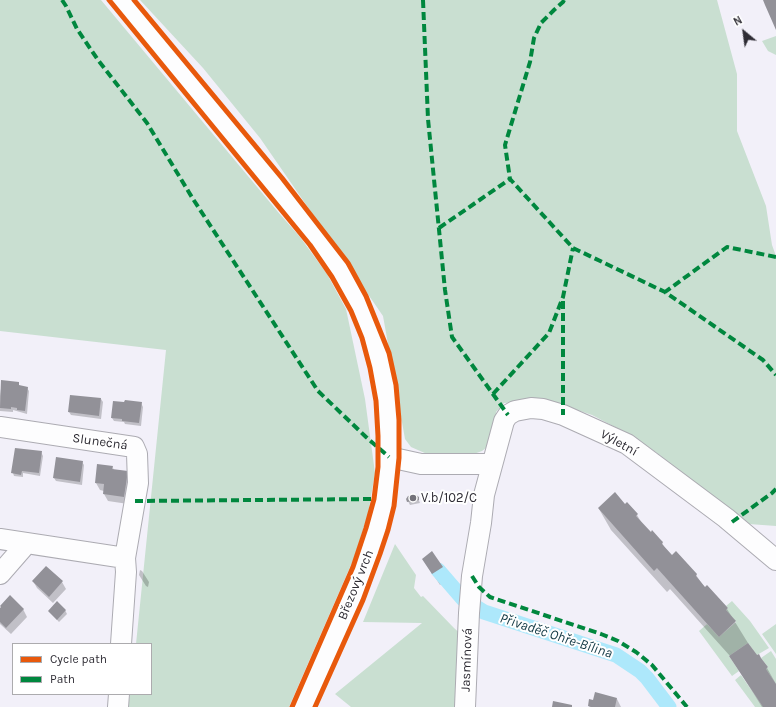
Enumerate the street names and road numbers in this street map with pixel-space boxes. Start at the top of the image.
street label: Výletní [598,426,640,460]
street label: Slunečná [71,430,129,454]
street label: Březový vrch [335,548,377,622]
street label: Jasmínová [458,628,476,692]

